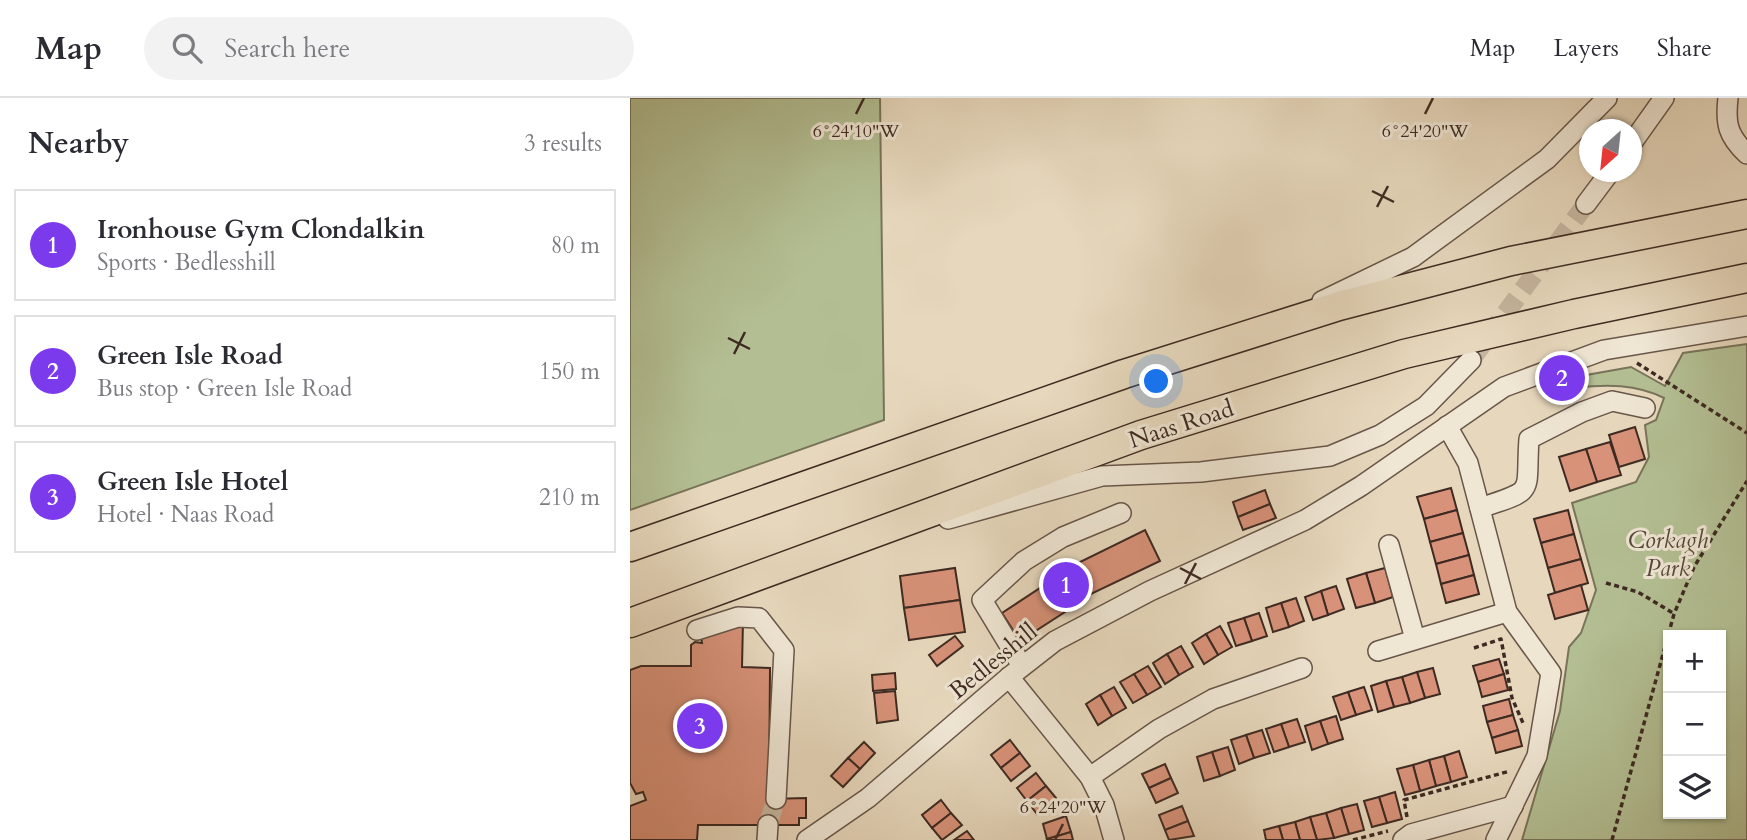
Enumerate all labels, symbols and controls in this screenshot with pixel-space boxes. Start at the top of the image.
search box [144,17,634,80]
text: Map [35,26,102,71]
icon: search [168,29,206,67]
text: Search here [224,31,350,66]
text: Map [1470,32,1516,65]
text: Layers [1554,32,1619,65]
text: Share [1657,32,1712,65]
text: 6°24'10"W [813,119,899,144]
text: 6°24'20"W [1382,119,1468,144]
north arrow [1579,119,1642,182]
text: Nearby [28,123,129,164]
text: 3 results [524,128,602,159]
text: Ironhouse Gym Clondalkin [97,212,425,247]
text: 1 [47,230,59,261]
text: 80 m [551,230,600,261]
text: Sports · Bedlesshill [97,247,276,278]
text: Green Isle Road [97,338,283,373]
pin: 2 [1539,352,1585,404]
text: 2 [47,356,59,387]
text: 150 m [539,356,600,387]
your location [1139,364,1173,398]
text: Bus stop · Green Isle Road [97,373,352,404]
street label: Naas Road [1124,392,1238,457]
text: Green Isle Hotel [97,464,288,499]
text: 3 [47,482,59,513]
text: 210 m [539,482,600,513]
text: Hotel · Naas Road [97,499,274,530]
park label: Corkagh Park [1628,524,1709,585]
pin: 1 [1043,559,1089,611]
street label: Bedlesshill [942,615,1045,707]
map controls [1663,630,1726,819]
button: + [1663,630,1726,693]
button: − [1663,693,1726,756]
pin: 3 [677,700,723,752]
button: layers [1663,756,1726,819]
text: 6°24'20"W [1020,795,1106,820]

